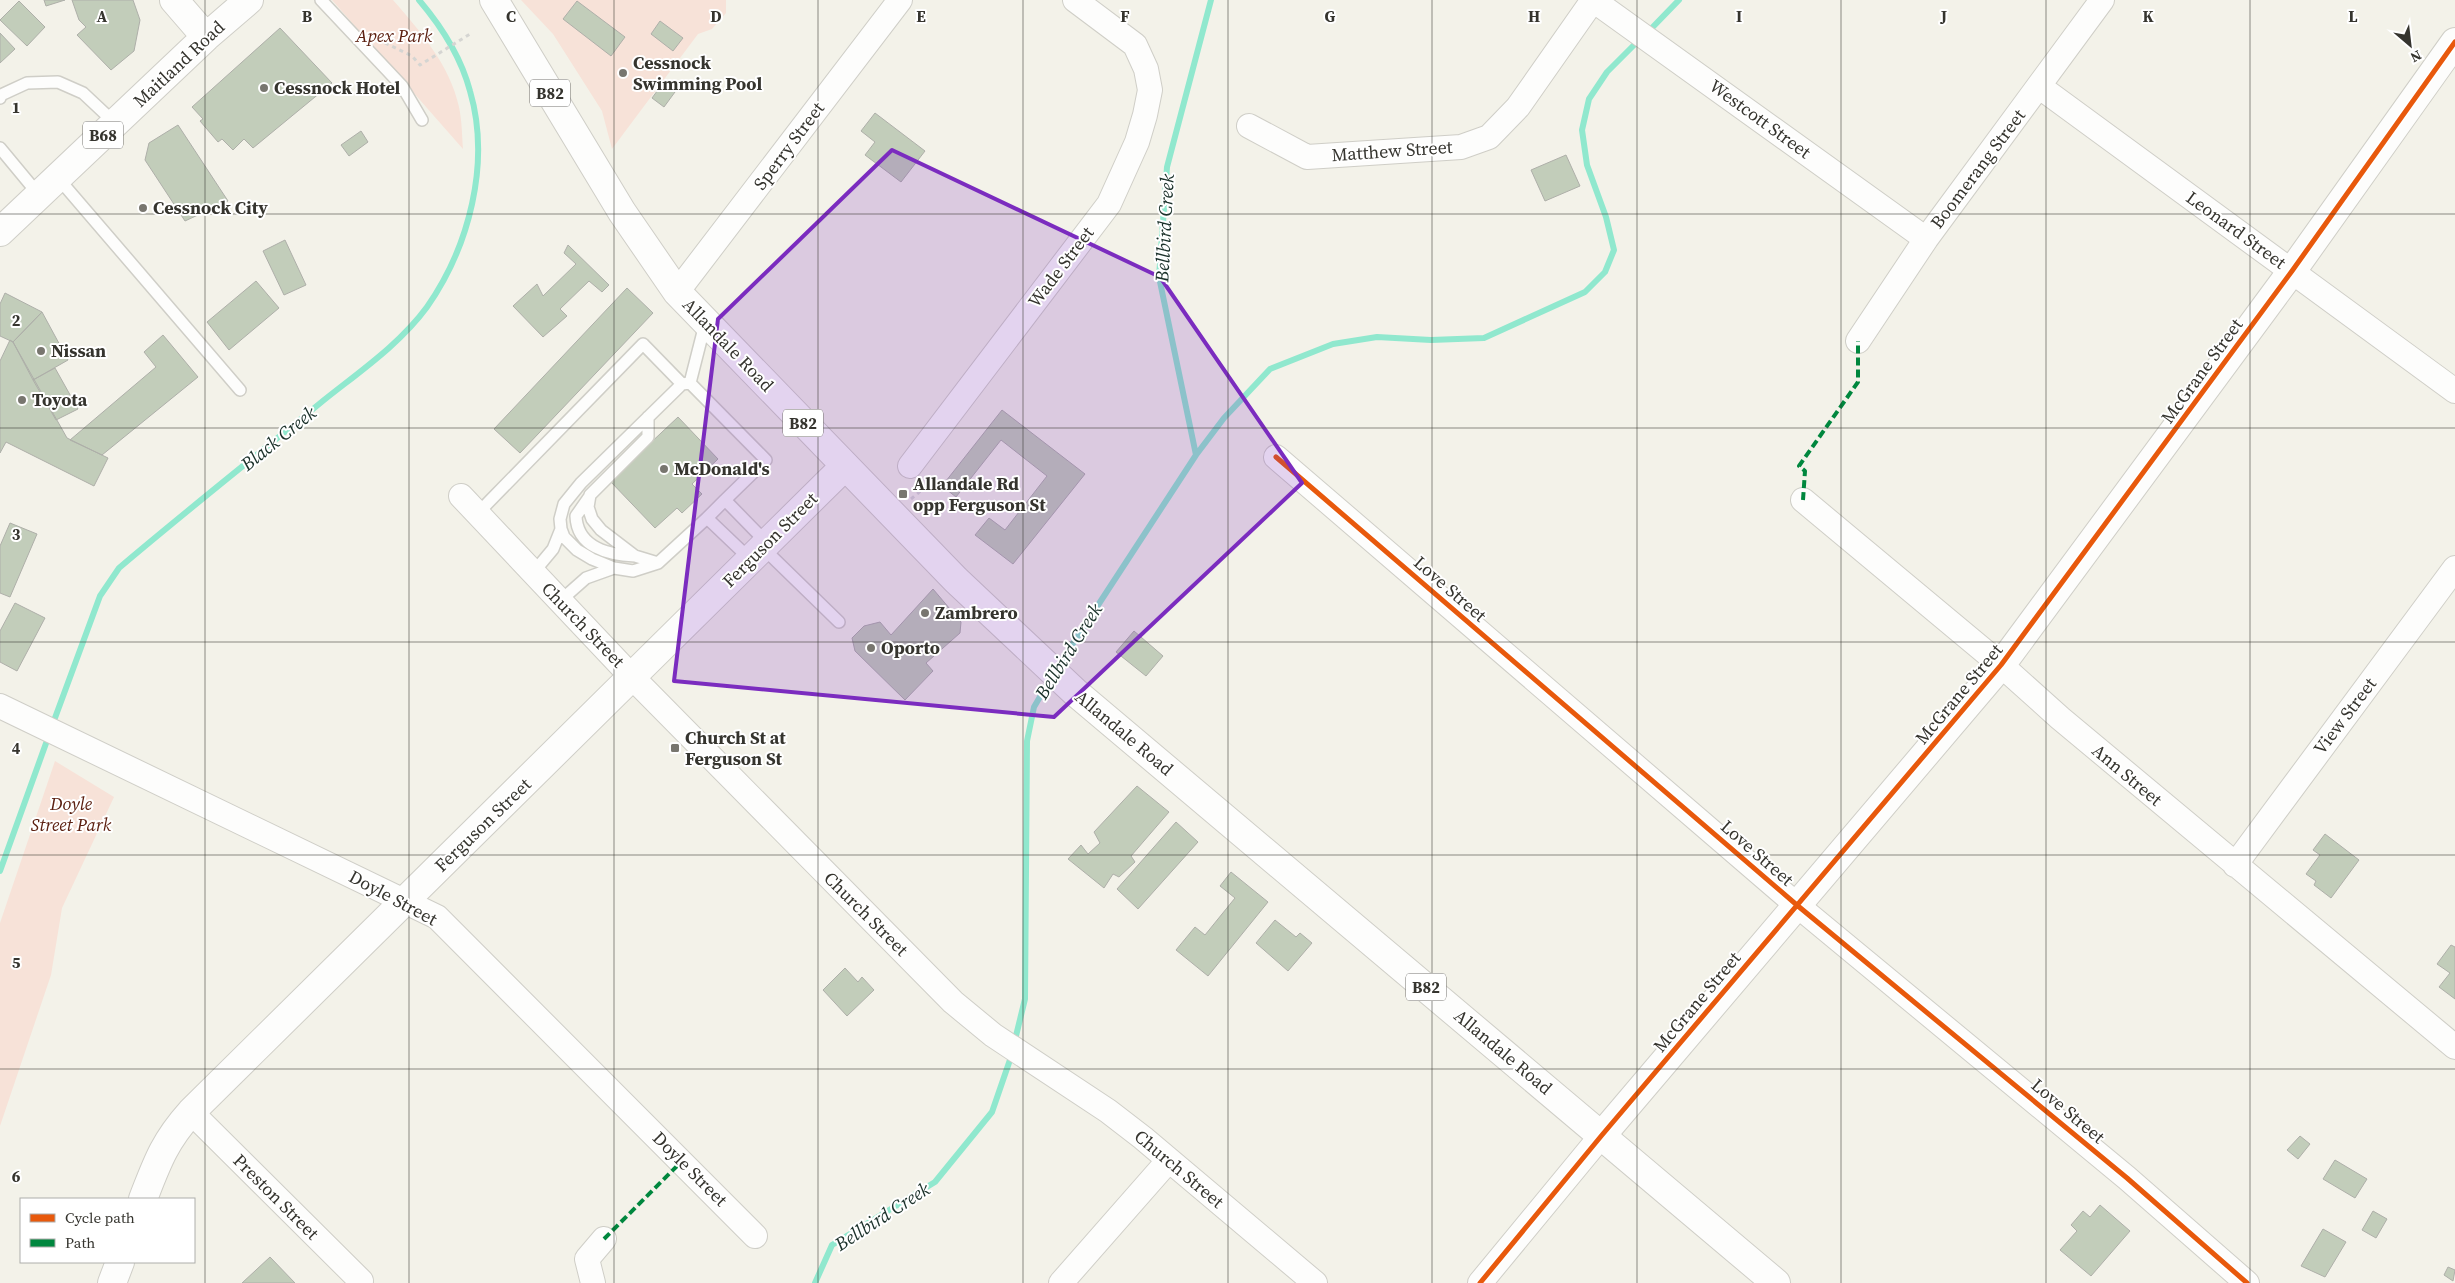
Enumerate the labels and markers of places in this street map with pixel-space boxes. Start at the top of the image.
place label: Cessnock Swimming Pool [633,50,762,96]
marker: Cessnock Swimming Pool [617,67,629,79]
place label: Cessnock Hotel [274,75,401,100]
marker: Cessnock Hotel [258,82,270,94]
place label: Cessnock City [153,195,268,220]
marker: Cessnock City [137,202,149,214]
place label: Nissan [51,338,106,363]
marker: Nissan [35,345,47,357]
place label: Toyota [32,387,88,412]
marker: Toyota [16,394,28,406]
place label: McDonald's [674,456,770,481]
marker: McDonald's [658,463,670,475]
place label: Allandale Rd opp Ferguson St [913,471,1046,517]
marker: Allandale Rd opp Ferguson St [897,488,909,500]
place label: Zambrero [935,600,1018,625]
marker: Zambrero [919,607,931,619]
place label: Oporto [881,635,940,660]
marker: Oporto [865,642,877,654]
place label: Church St at Ferguson St [685,725,786,771]
marker: Church St at Ferguson St [669,742,681,754]

